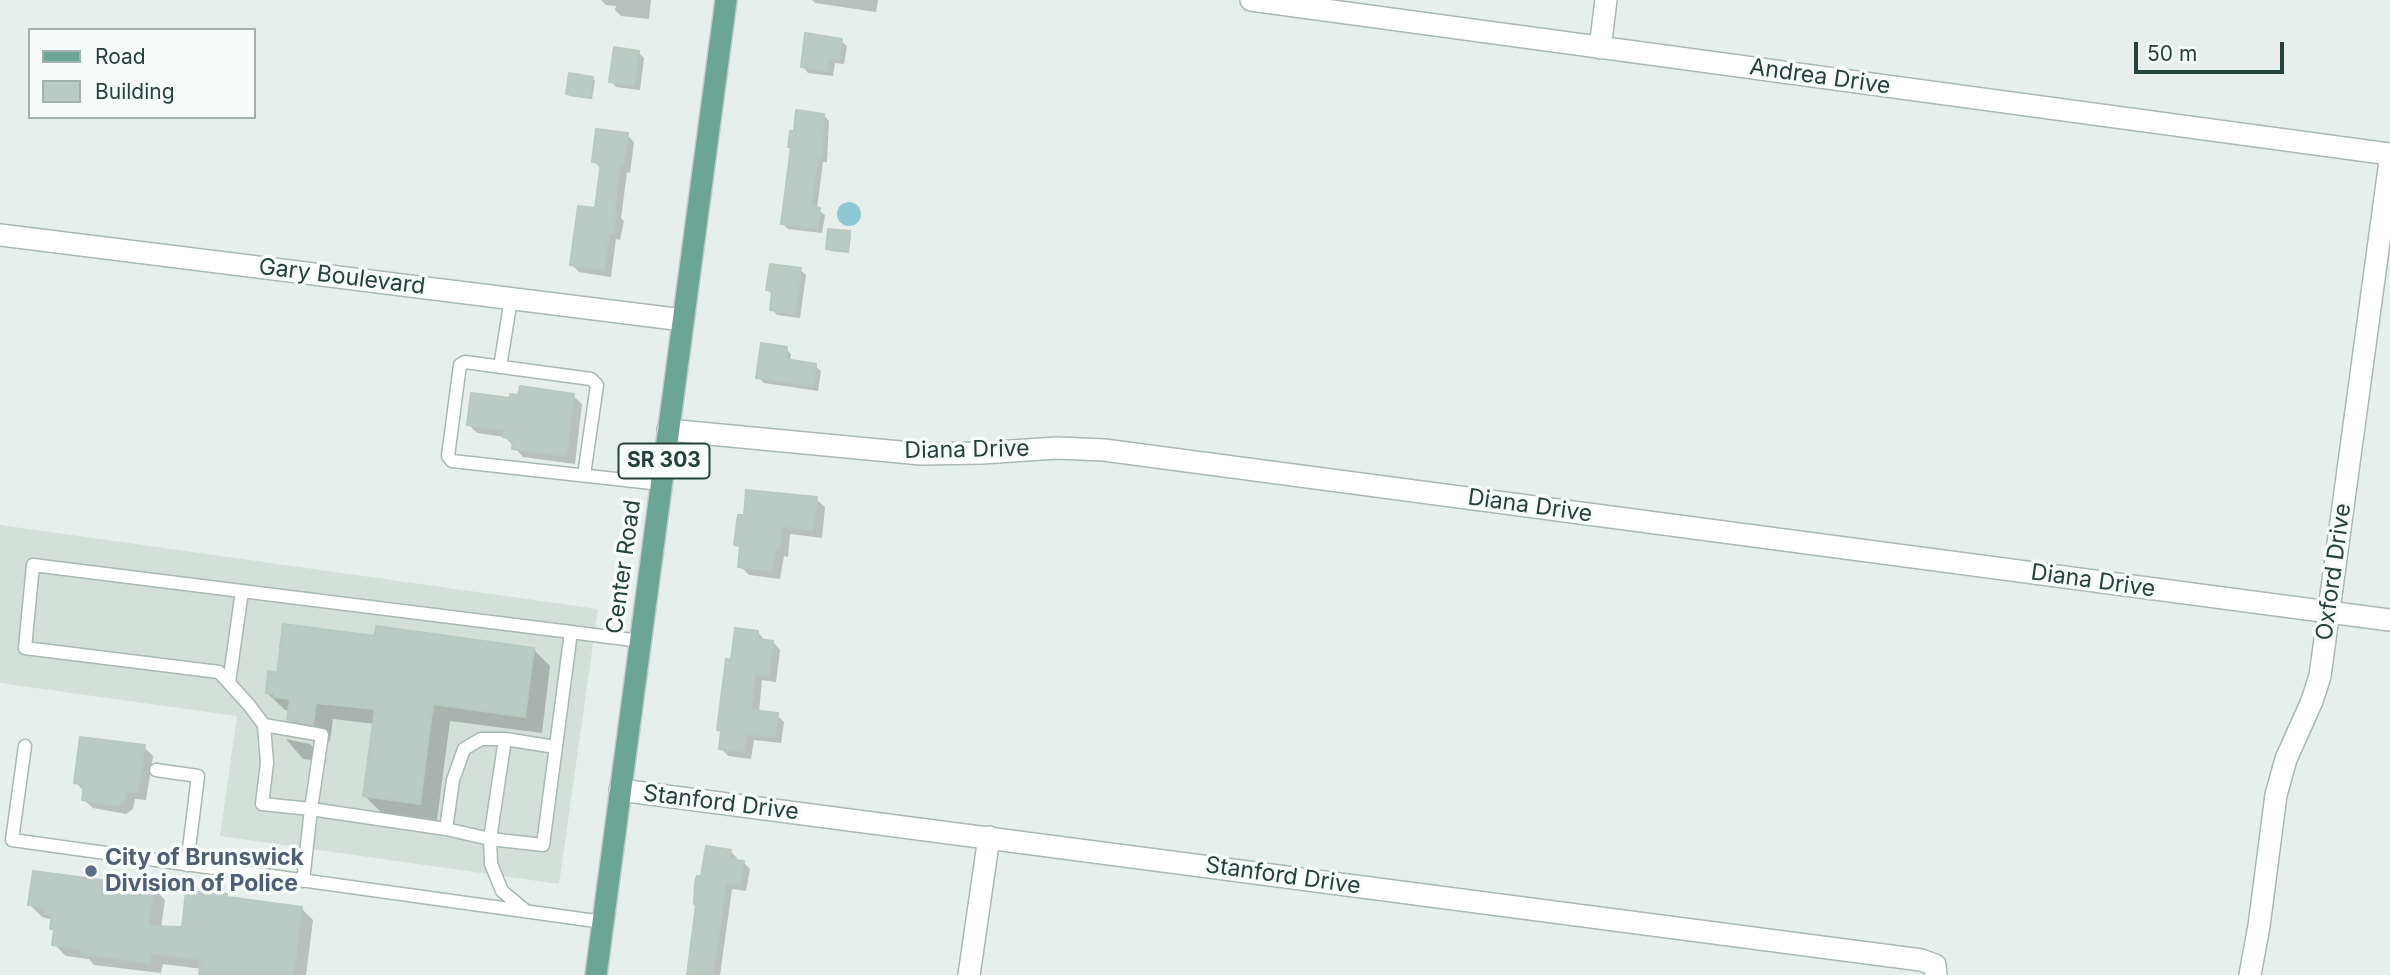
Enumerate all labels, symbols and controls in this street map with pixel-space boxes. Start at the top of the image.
legend [28,28,256,119]
scale bar [2138,28,2288,72]
text: 50 m [2147,41,2197,66]
text: Road [95,44,146,69]
street label: Andrea Drive [1748,53,1892,101]
text: Building [95,79,175,104]
street label: Gary Boulevard [257,253,427,301]
street label: Diana Drive [904,435,1030,465]
road number: SR 303 [618,444,710,478]
street label: Diana Drive [1466,484,1594,528]
street label: Center Road [601,498,647,636]
street label: Oxford Drive [2311,502,2357,642]
street label: Diana Drive [2029,559,2157,603]
street label: Stanford Drive [642,780,800,826]
place label: City of Brunswick Division of Police [105,844,304,898]
street label: Stanford Drive [1204,851,1362,901]
marker: City of Brunswick Division of Police [83,863,99,879]

